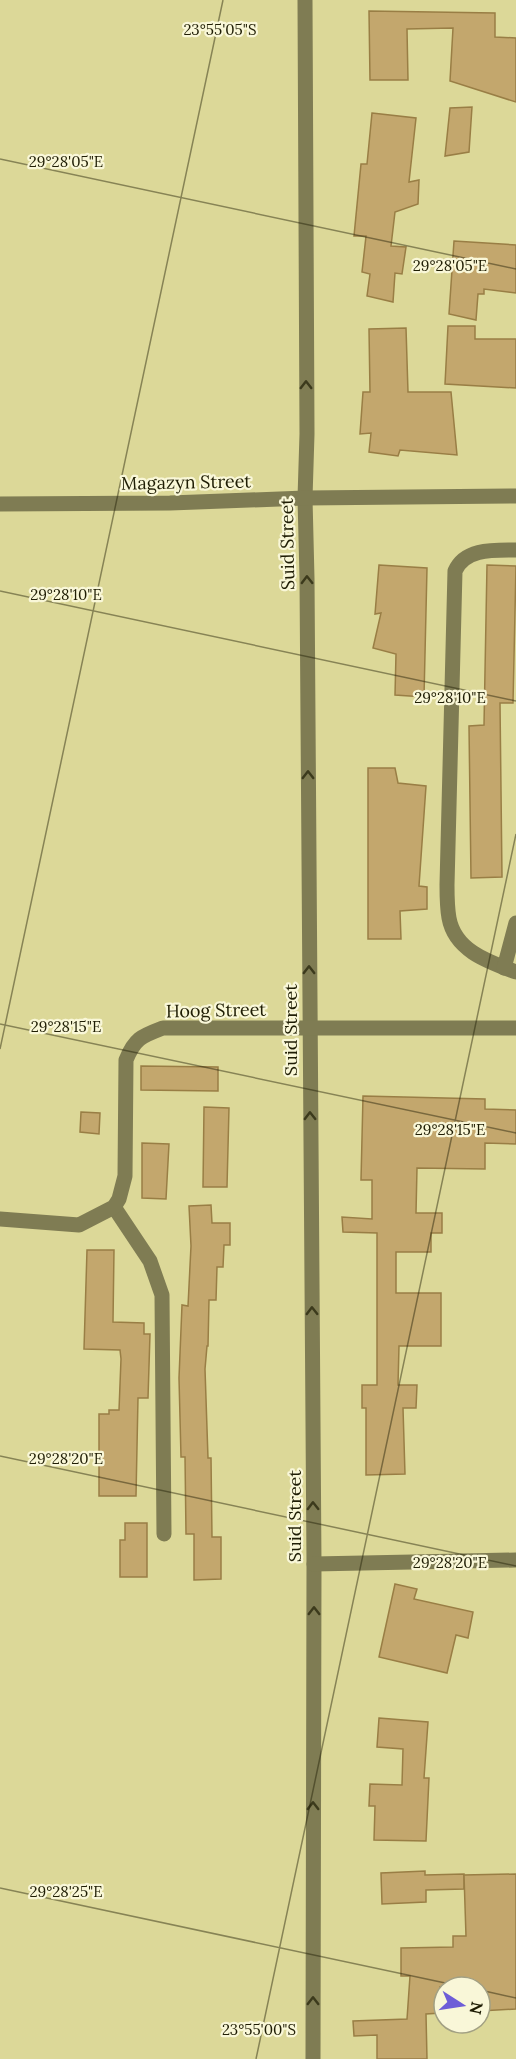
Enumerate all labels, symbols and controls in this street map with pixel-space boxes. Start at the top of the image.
text: 23°55'05"S [184,20,256,39]
text: 29°28'05"E [29,152,103,171]
text: 29°28'05"E [413,256,487,275]
one-way arrow [300,381,312,390]
street label: Magazyn Street [121,469,251,495]
street label: Suid Street [275,498,299,590]
one-way arrow [301,576,313,585]
text: 29°28'10"E [30,585,102,604]
text: 29°28'10"E [414,688,486,707]
one-way arrow [302,771,314,780]
one-way arrow [303,966,315,975]
street label: Suid Street [279,984,302,1076]
street label: Hoog Street [166,998,266,1022]
text: 29°28'15"E [31,1017,101,1036]
one-way arrow [304,1111,316,1120]
text: 29°28'15"E [415,1120,485,1139]
one-way arrow [306,1306,318,1315]
text: 29°28'20"E [29,1449,103,1468]
street label: Suid Street [283,1470,306,1562]
one-way arrow [307,1501,320,1510]
text: 29°28'20"E [413,1553,487,1572]
one-way arrow [308,1606,320,1615]
one-way arrow [307,1801,319,1810]
text: 29°28'25"E [29,1882,103,1901]
north arrow [432,1975,492,2035]
one-way arrow [307,1996,319,2005]
text: N [466,2000,488,2016]
text: 23°55'00"S [222,2020,296,2039]

